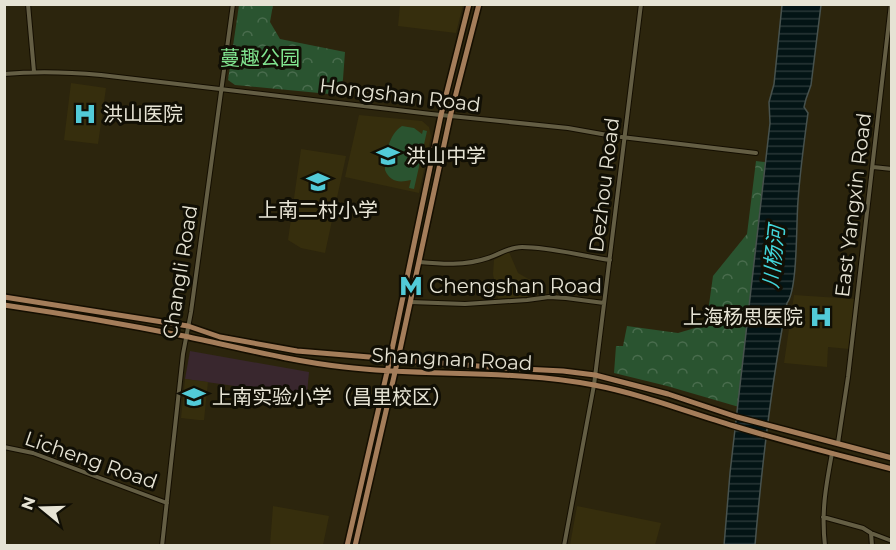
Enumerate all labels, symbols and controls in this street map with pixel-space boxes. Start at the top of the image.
park label: 蔓趣公园 [220,46,300,70]
street label: Hongshan Road [318,73,482,117]
hospital icon: 洪山医院 [72,101,98,127]
place label: 洪山医院 [103,102,183,126]
street label: East Yangxin Road [830,111,876,299]
street label: Dezhou Road [584,116,624,254]
school or university icon: 洪山中学 [375,143,401,169]
place label: 洪山中学 [406,144,486,168]
school or university icon: 上南二村小学 [305,169,331,195]
place label: 上南二村小学 [258,198,378,222]
street label: Changli Road [158,203,202,341]
water label: 川杨河 [758,220,790,290]
metro station icon: Chengshan Road [398,273,424,299]
place label: Chengshan Road [429,274,602,298]
hospital icon: 上海杨思医院 [808,304,834,330]
place label: 上海杨思医院 [683,305,803,329]
street label: Shangnan Road [371,343,533,375]
school or university icon: 上南实验小学（昌里校区） [181,384,207,410]
place label: 上南实验小学（昌里校区） [212,385,452,409]
street label: Licheng Road [22,426,160,494]
north arrow [12,478,72,538]
text: N [17,494,39,512]

